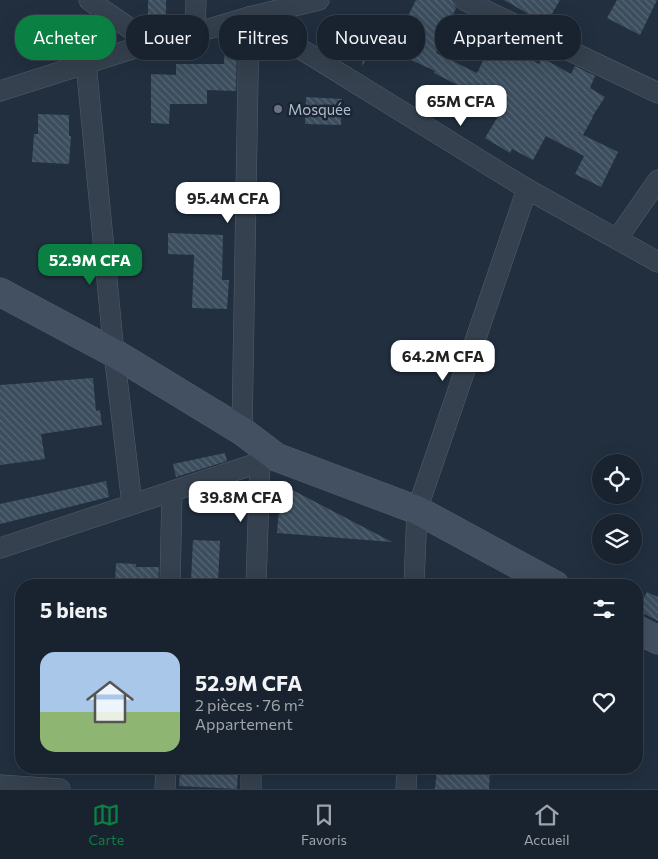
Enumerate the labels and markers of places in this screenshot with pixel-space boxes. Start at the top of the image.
pin: 65M CFA [415,84,507,127]
place label: Mosquée [288,100,351,118]
marker: Mosquée [272,103,284,115]
pin: 95.4M CFA [171,182,285,224]
pin: 52.9M CFA [33,244,147,286]
pin: 64.2M CFA [386,340,500,382]
pin: 39.8M CFA [184,480,298,523]

